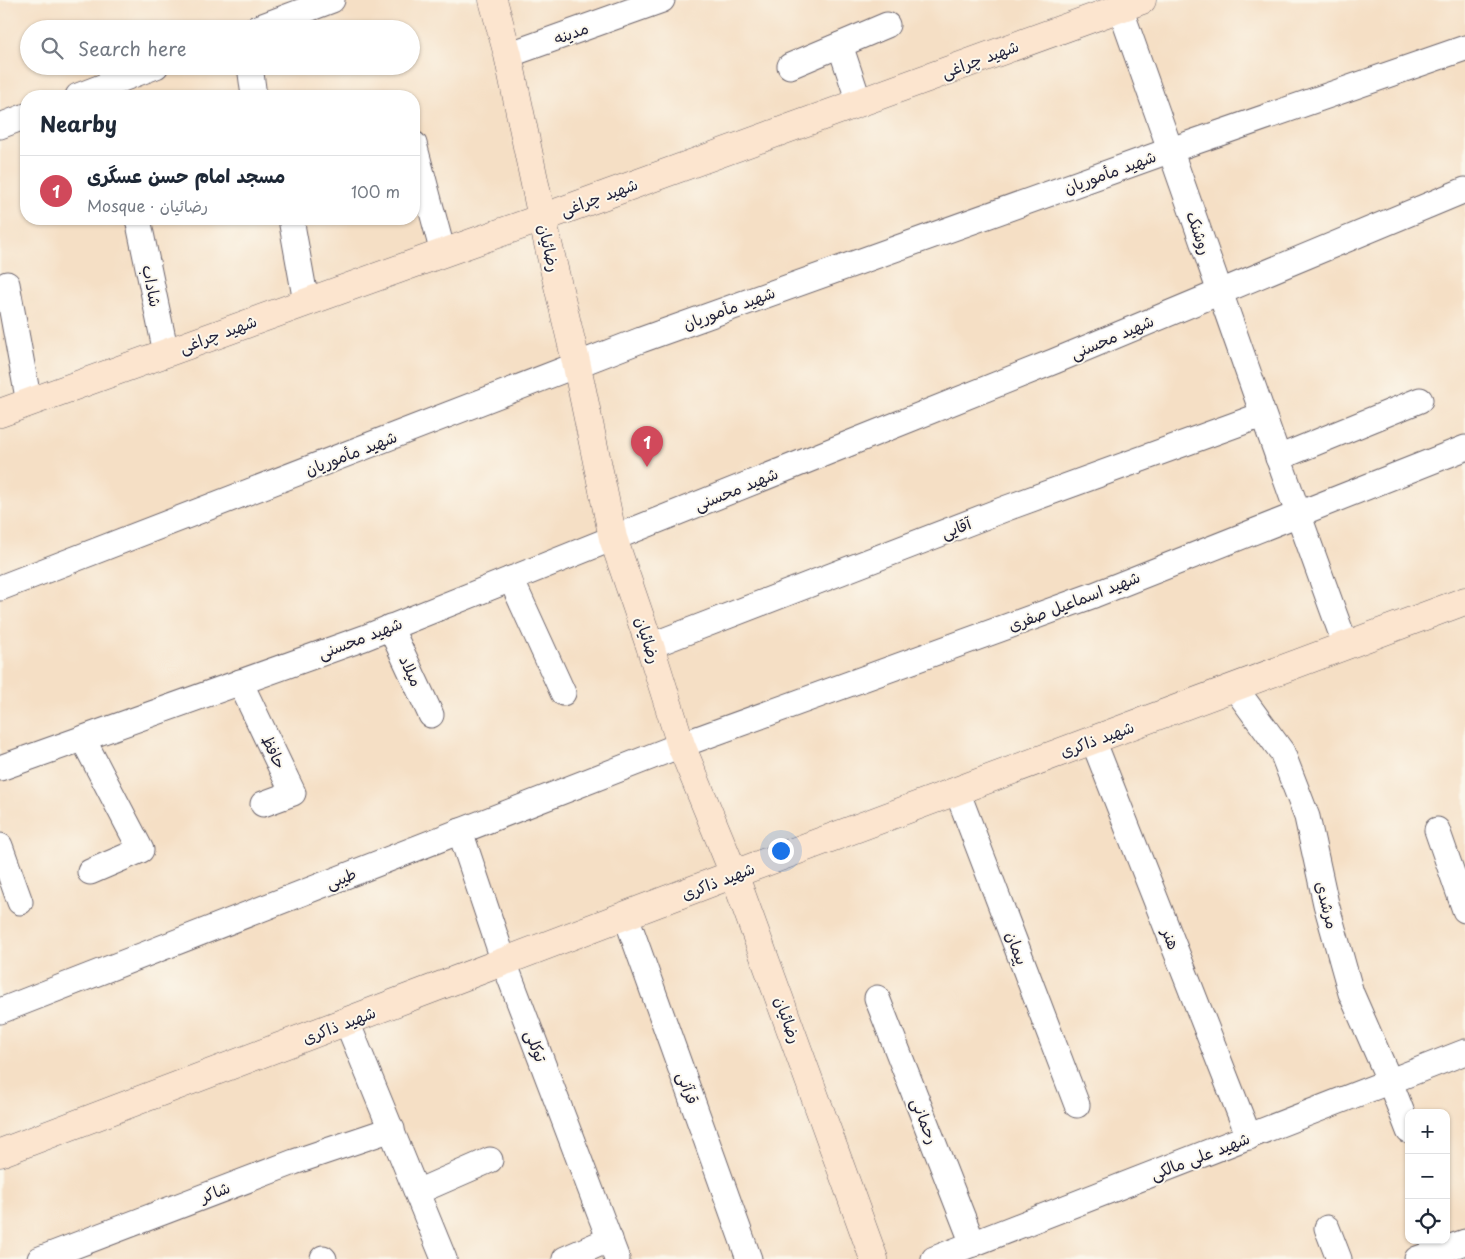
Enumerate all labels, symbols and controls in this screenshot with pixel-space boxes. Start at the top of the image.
street label: مدینه [550,15,591,49]
search box [20,20,420,75]
street label: شهید چراغی [937,33,1022,83]
icon: search [38,34,66,62]
text: Search here [78,34,187,62]
text: Nearby [40,107,117,139]
street label: شهید مأموریان [1060,143,1159,199]
text: مسجد امام حسن عسگری [87,161,285,189]
street label: شهید چراغی [556,171,641,221]
text: 1 [52,179,60,203]
text: 100 m [351,179,400,203]
text: Mosque · رضائیان [87,193,208,217]
street label: روشنک [1181,208,1219,258]
street label: رضائیان [533,222,567,274]
street label: شاداب [137,263,169,309]
street label: شهید مأموریان [679,279,778,335]
street label: شهید چراغی [175,308,260,358]
street label: شهید محسنی [1066,308,1157,364]
street label: شهید مأموریان [301,424,400,481]
pin: 1 [631,426,663,467]
street label: شهید محسنی [690,460,781,516]
street label: آقایی [937,510,975,544]
street label: شهید اسماعیل صفری [1004,564,1143,636]
street label: شهید محسنی [314,610,405,664]
street label: رضائیان [630,613,668,666]
street label: میلاد [394,651,430,690]
street label: شهید ذاکری [1056,714,1137,763]
street label: حافظ [256,731,293,773]
your location [768,838,794,864]
street label: شهید ذاکری [677,855,758,905]
street label: طیبی [322,860,359,894]
street label: مرشدی [1310,878,1345,931]
street label: هنر [1156,923,1187,953]
street label: پیمان [1001,927,1035,968]
street label: رضائیان [769,993,808,1046]
street label: شهید ذاکری [298,999,379,1049]
street label: توکلی [520,1026,554,1066]
street label: قرآنی [672,1068,706,1107]
street label: رحمانی [906,1094,946,1147]
map controls [1405,1109,1450,1244]
button: + [1405,1109,1450,1154]
street label: شهید علی مالکی [1146,1125,1253,1185]
button: − [1405,1154,1450,1199]
street label: شاکر [194,1174,233,1208]
button: locate [1405,1199,1450,1244]

